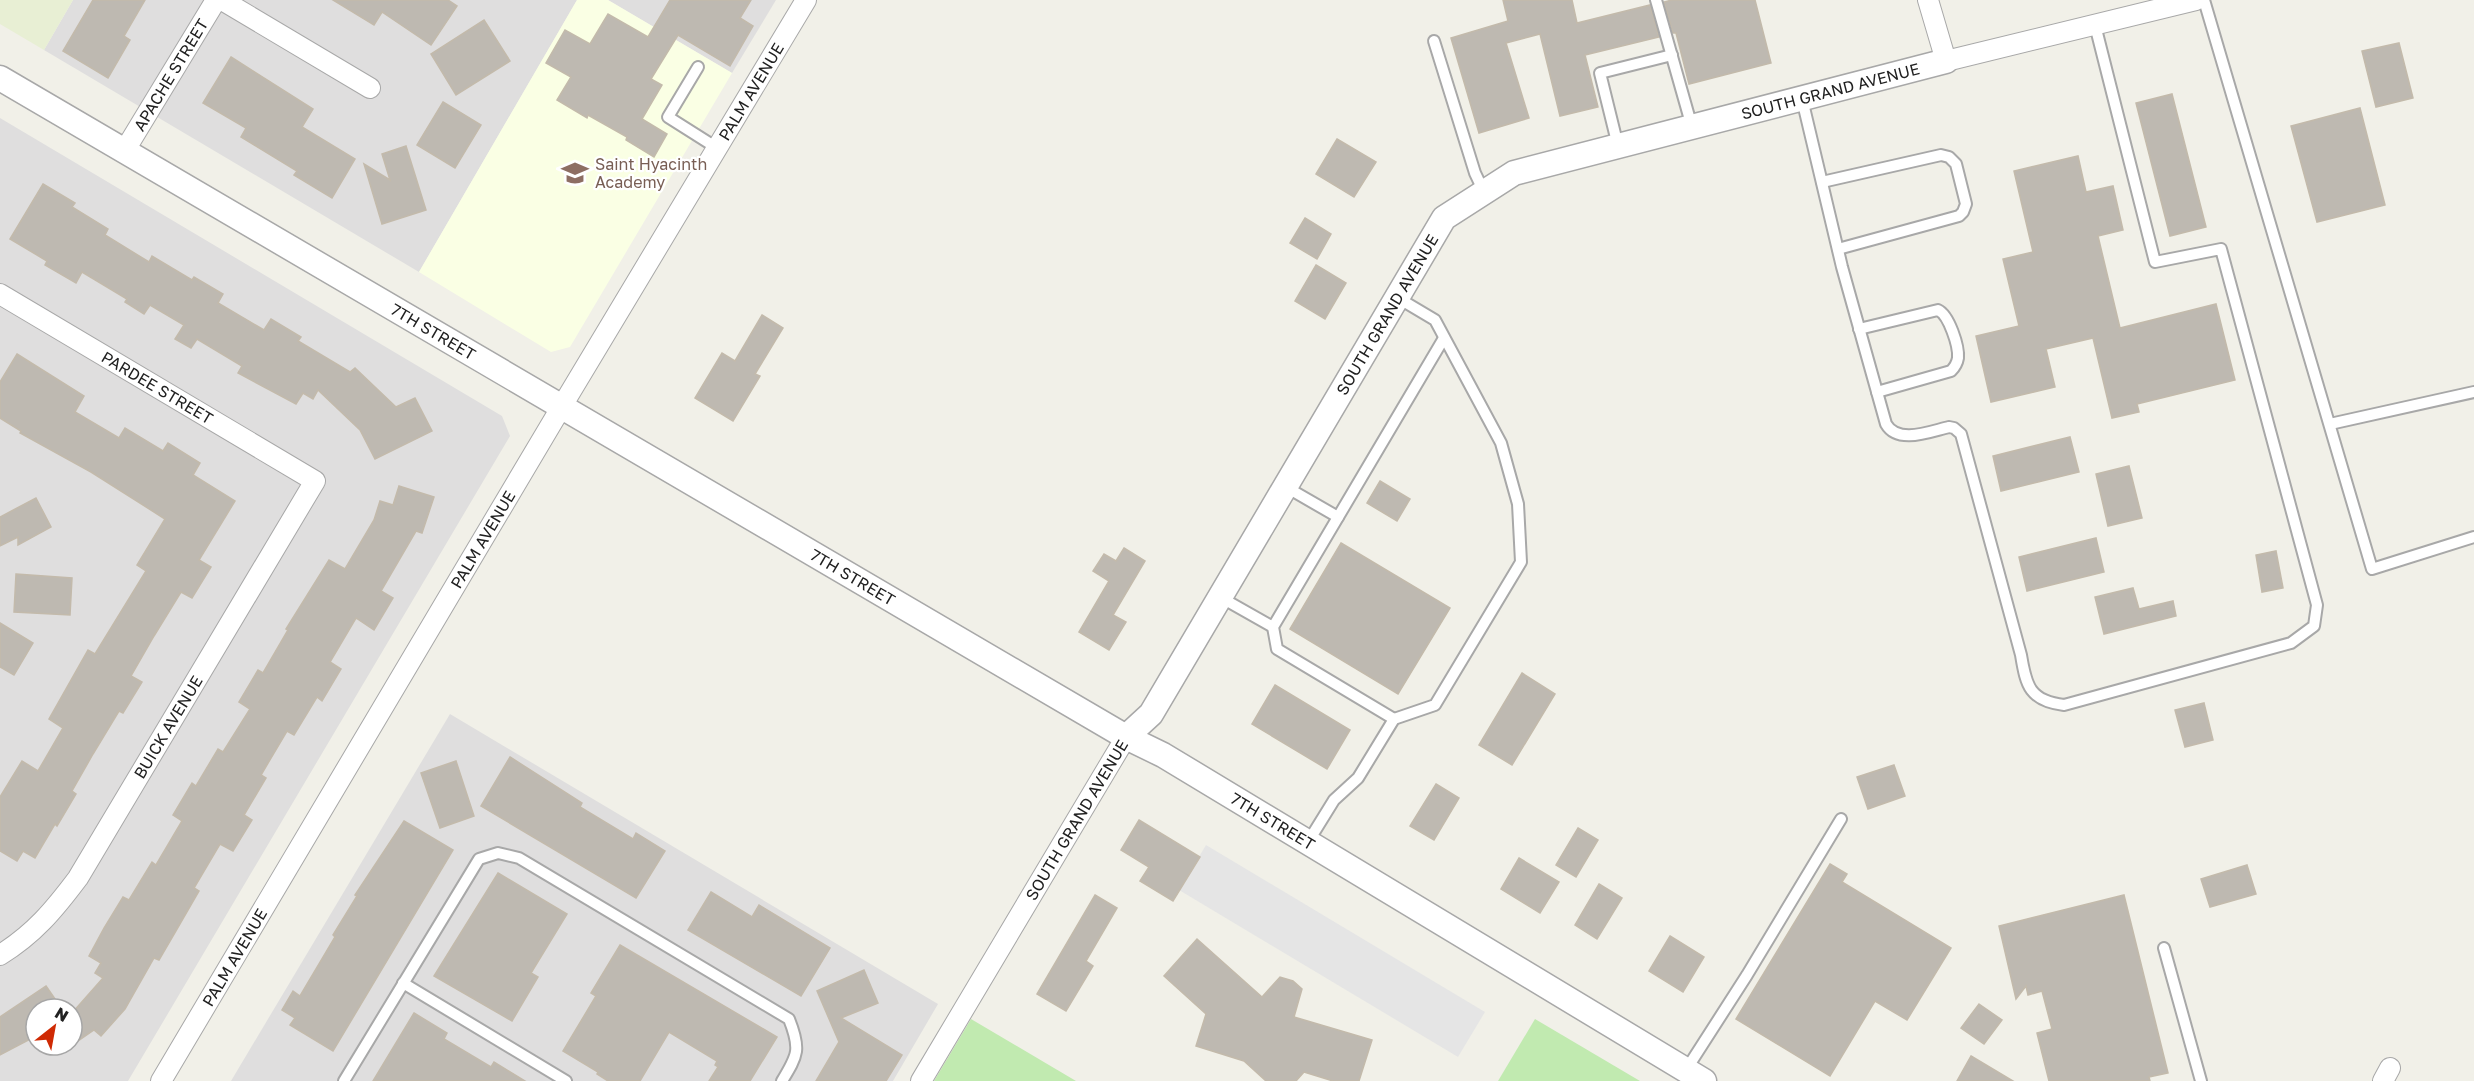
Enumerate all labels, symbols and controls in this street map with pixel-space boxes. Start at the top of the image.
street label: APACHE STREET [129,15,212,135]
street label: PALM AVENUE [714,39,788,144]
street label: SOUTH GRAND AVENUE [1739,58,1922,124]
place label: Saint Hyacinth Academy [595,154,707,192]
school or university icon: Saint Hyacinth Academy [560,158,590,188]
street label: SOUTH GRAND AVENUE [1332,230,1442,399]
street label: 7TH STREET [387,299,479,364]
street label: PARDEE STREET [98,347,217,428]
street label: PALM AVENUE [446,487,520,592]
street label: 7TH STREET [807,544,899,610]
street label: BUICK AVENUE [129,672,207,782]
street label: SOUTH GRAND AVENUE [1021,736,1132,904]
street label: 7TH STREET [1227,788,1319,854]
street label: PALM AVENUE [198,905,271,1010]
north arrow [24,997,84,1057]
text: N [51,1002,72,1026]

